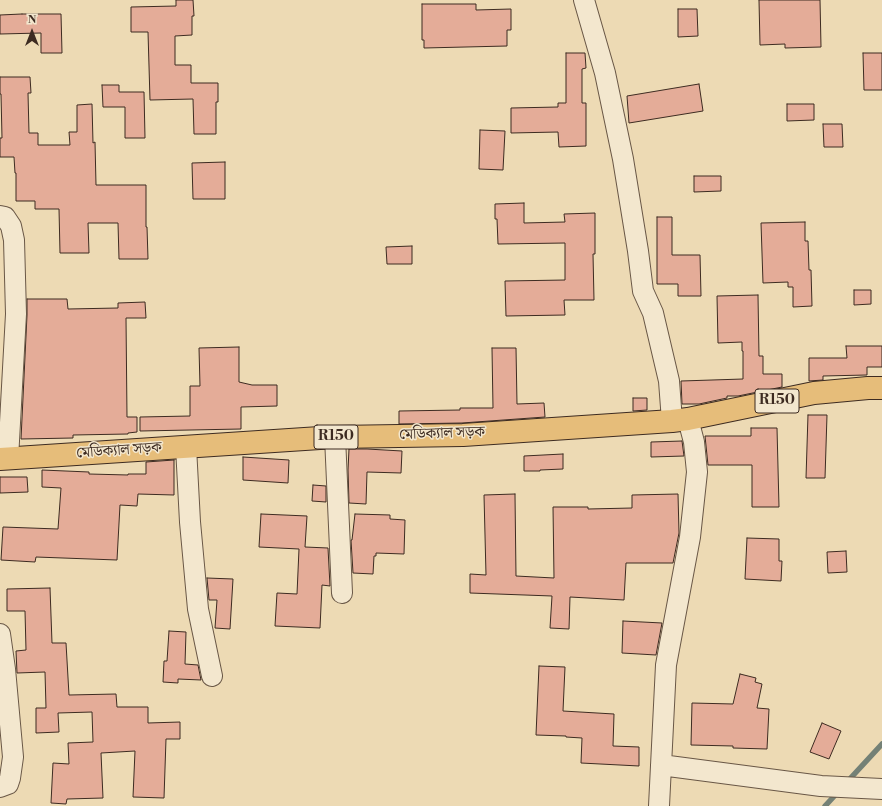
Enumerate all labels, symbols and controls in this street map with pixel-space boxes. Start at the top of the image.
north arrow [12,12,52,52]
text: N [28,13,36,27]
road number: R150 [755,389,799,413]
street label: মেডিক্যাল সড়ক [399,424,485,444]
road number: R150 [314,425,358,449]
street label: মেডিক্যাল সড়ক [76,439,162,463]

